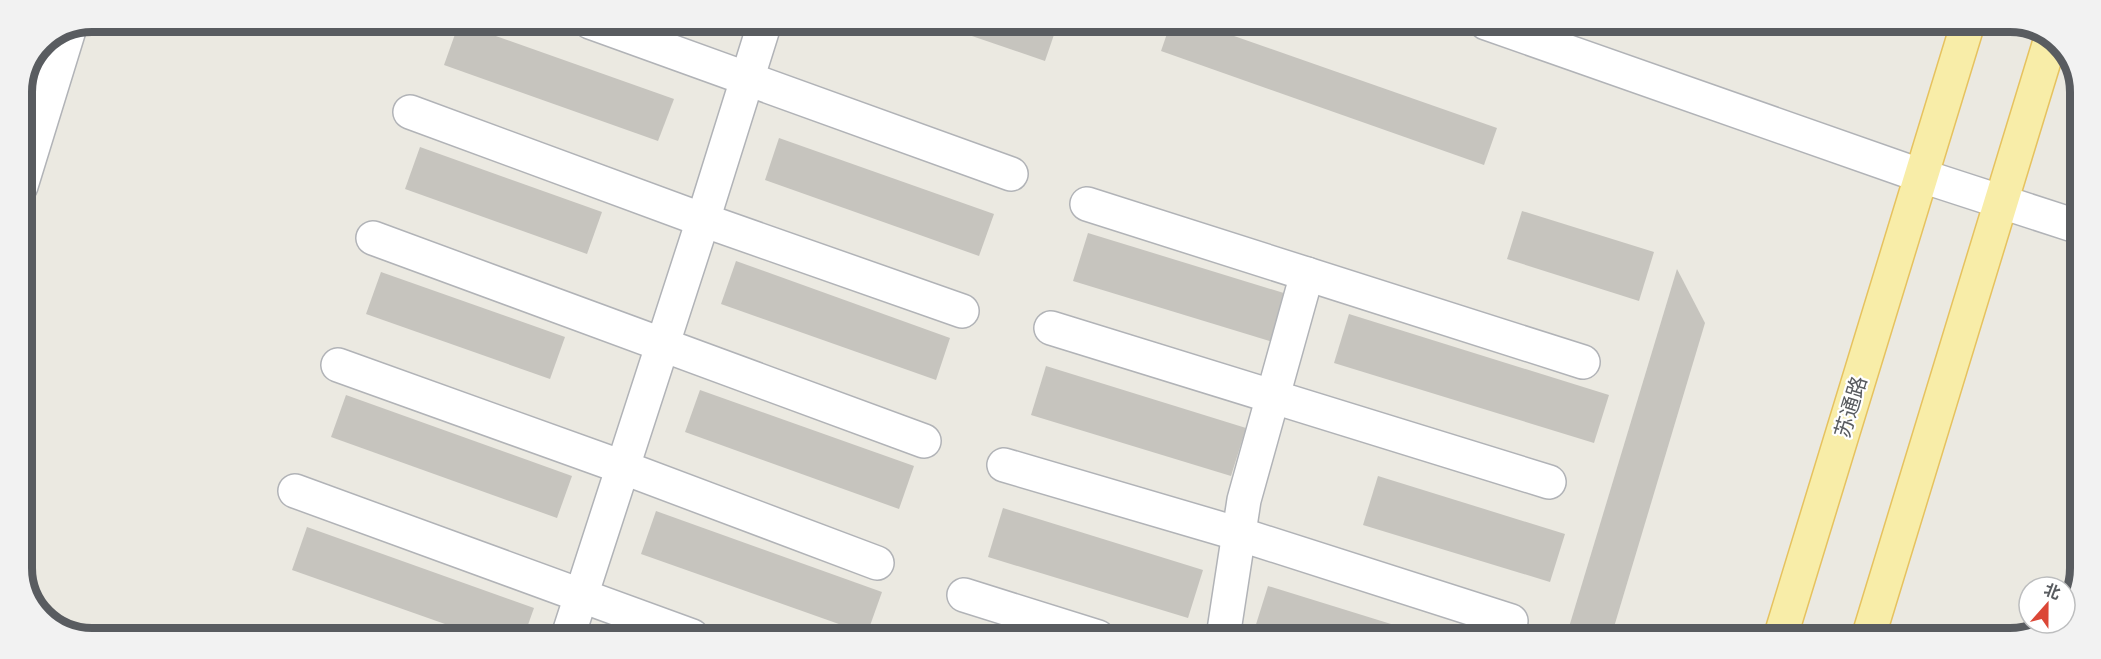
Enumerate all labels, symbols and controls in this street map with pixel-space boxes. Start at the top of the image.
street label: 苏通路 [1828,373,1873,441]
north arrow [2017,575,2077,635]
text: 北 [2041,579,2063,603]

